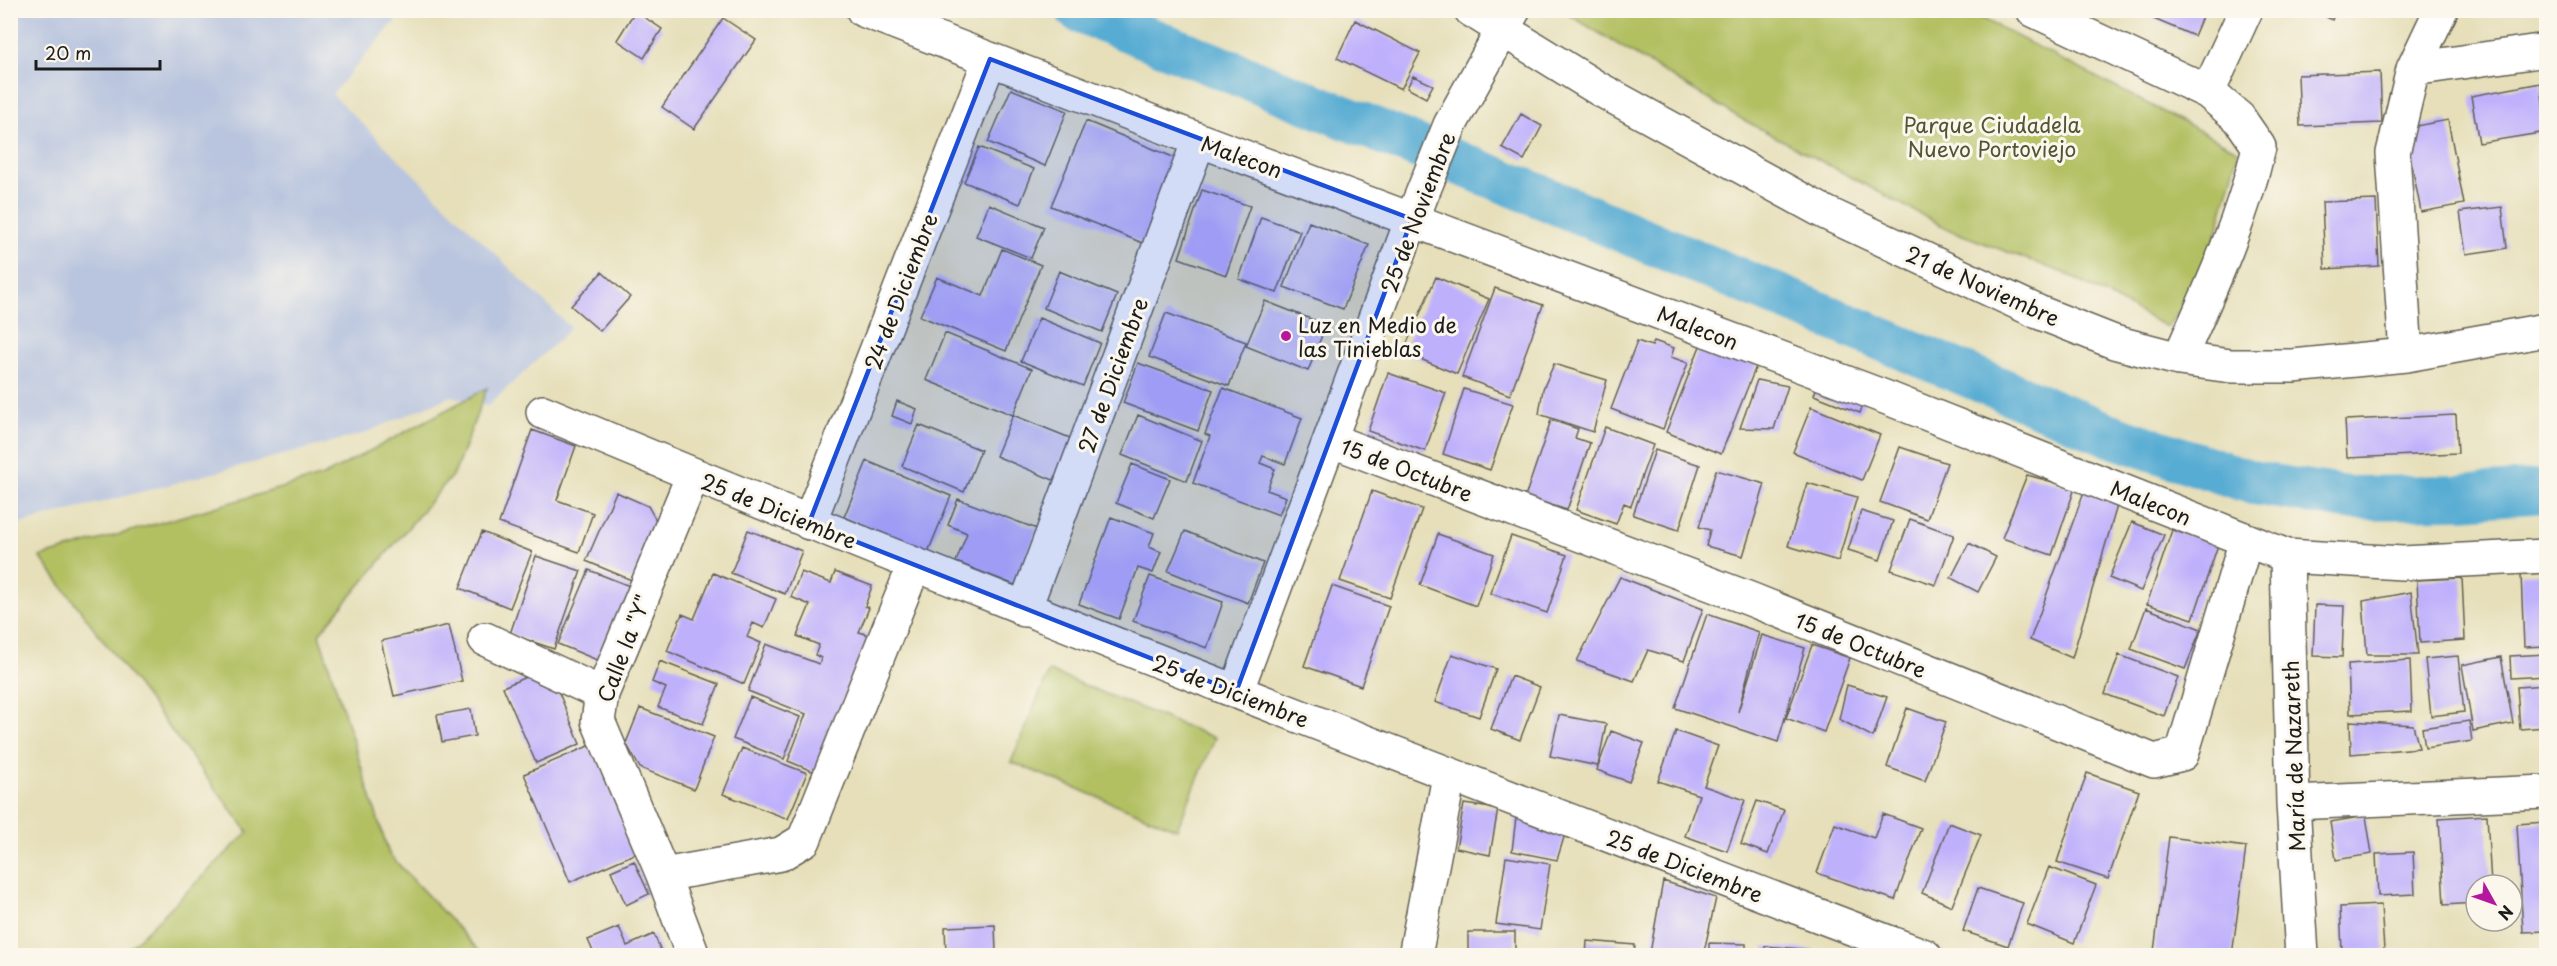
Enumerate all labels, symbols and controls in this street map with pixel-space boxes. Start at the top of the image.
scale bar [36,33,160,71]
text: 20 m [45,39,91,66]
park label: Parque Ciudadela Nuevo Portoviejo [1904,108,2080,164]
street label: Malecon [1197,126,1287,186]
street label: 25 de Noviembre [1372,127,1462,297]
street label: 24 de Diciembre [855,208,945,374]
street label: 21 de Noviembre [1901,237,2065,333]
street label: 27 de Diciembre [1069,293,1155,457]
street label: Malecon [1653,297,1743,357]
place label: Luz en Medio de las Tinieblas [1298,308,1457,364]
marker: Luz en Medio de las Tinieblas [1279,329,1293,343]
street label: 15 de Octubre [1336,429,1478,509]
street label: 25 de Diciembre [696,464,862,556]
street label: Malecon [2106,471,2196,533]
street label: Calle la "Y" [588,589,658,707]
street label: 15 de Octubre [1790,603,1932,685]
street label: 25 de Diciembre [1148,645,1314,735]
street label: María de Nazareth [2274,660,2312,852]
street label: 25 de Diciembre [1602,820,1768,910]
north arrow [2464,873,2524,933]
text: N [2493,901,2520,926]

